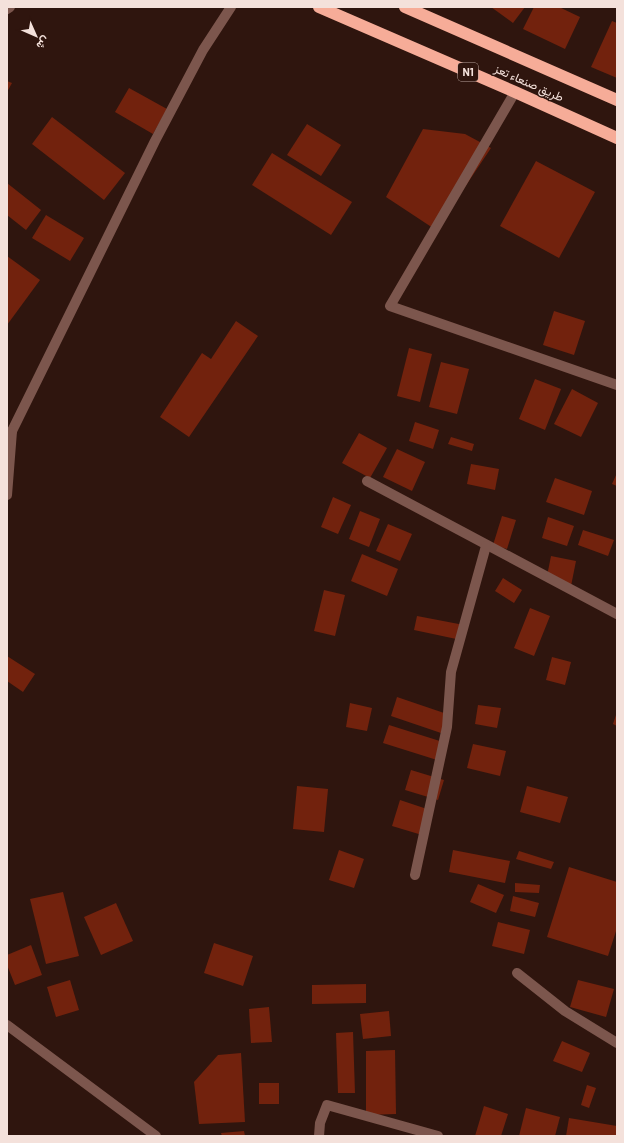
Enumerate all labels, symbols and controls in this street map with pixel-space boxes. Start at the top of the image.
north arrow [16,16,56,56]
text: ش [33,33,53,53]
street label: طريق صنعاء تعز [491,60,566,106]
road number: N1 [458,63,478,81]

